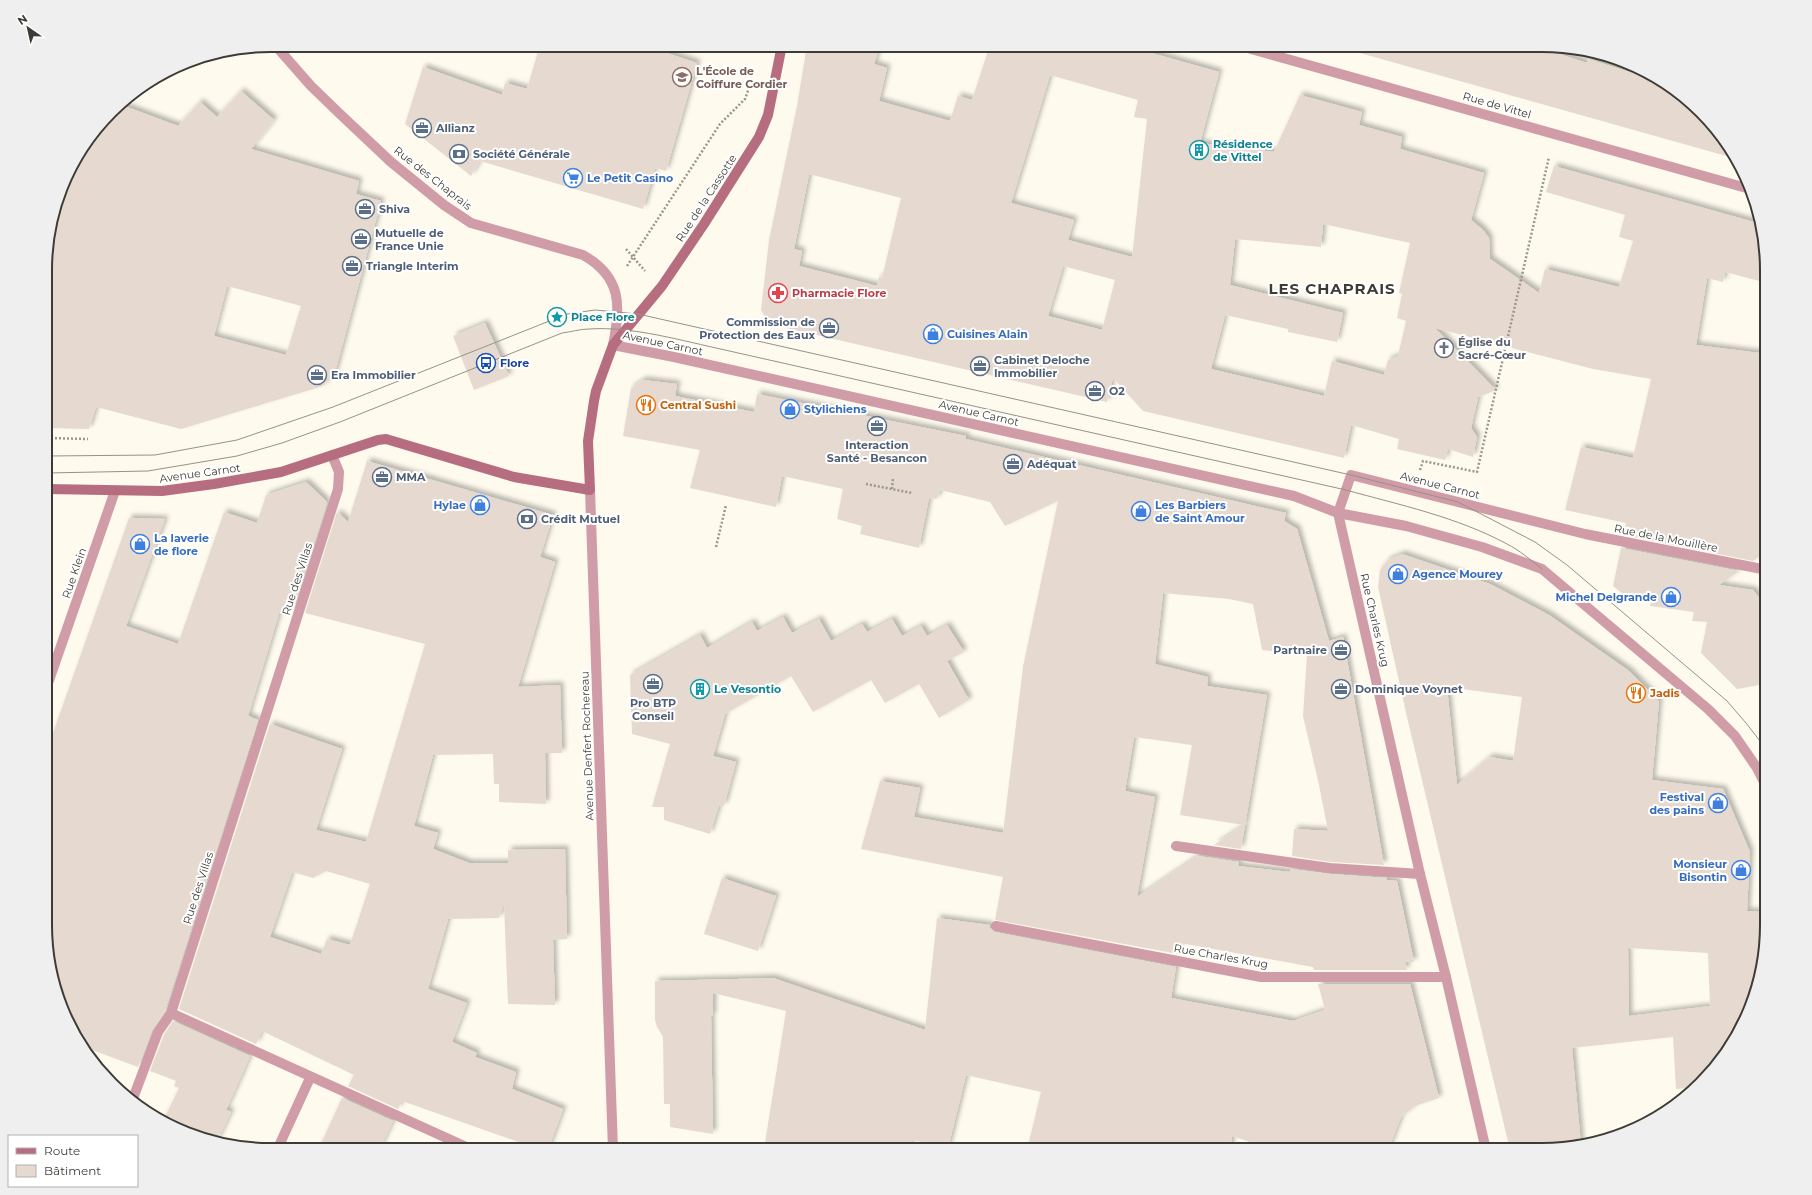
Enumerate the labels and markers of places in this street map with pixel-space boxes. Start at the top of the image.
place label: L'École de Coiffure Cordier [696,64,788,91]
school or university icon: L'École de Coiffure Cordier [671,66,693,88]
office icon: Allianz [411,117,433,139]
place label: Allianz [435,121,475,135]
place label: Résidence de Vittel [1213,137,1273,164]
building icon: Résidence de Vittel [1188,139,1210,161]
bank icon: Société Générale [448,143,470,165]
place label: Société Générale [473,147,570,161]
supermarket icon: Le Petit Casino [562,167,584,189]
place label: Le Petit Casino [587,171,673,185]
office icon: Shiva [354,198,376,220]
place label: Shiva [379,202,410,216]
place label: Mutuelle de France Unie [375,226,444,253]
office icon: Mutuelle de France Unie [350,228,372,250]
office icon: Triangle Interim [341,255,363,277]
place label: Triangle Interim [366,259,458,273]
pharmacy icon: Pharmacie Flore [767,282,789,304]
place label: Pharmacie Flore [792,286,887,300]
place icon: Place Flore [546,306,568,328]
place label: Place Flore [571,310,635,324]
place label: Commission de Protection des Eaux [699,315,815,342]
office icon: Commission de Protection des Eaux [818,317,840,339]
shop icon: Cuisines Alain [922,323,944,345]
place label: Cuisines Alain [947,327,1028,341]
place label: Église du Sacré-Cœur [1458,335,1526,362]
church icon: Église du Sacré-Cœur [1433,337,1455,359]
bus stop icon: Flore [475,352,497,374]
place label: Cabinet Deloche Immobilier [994,353,1090,380]
office icon: Cabinet Deloche Immobilier [969,355,991,377]
place label: Flore [500,356,529,370]
office icon: Era Immobilier [306,364,328,386]
place label: Era Immobilier [331,368,416,382]
office icon: O2 [1084,380,1106,402]
place label: O2 [1109,384,1125,398]
restaurant icon: Central Sushi [635,394,657,416]
place label: Central Sushi [660,398,736,412]
shop icon: Stylichiens [779,398,801,420]
place label: Stylichiens [804,402,867,416]
office icon: Interaction Santé - Besancon [866,415,888,437]
place label: Interaction Santé - Besancon [827,438,927,465]
office icon: Adéquat [1002,453,1024,475]
place label: Adéquat [1026,457,1077,471]
office icon: MMA [371,466,393,488]
place label: MMA [396,470,426,484]
shop icon: Hylae [469,494,491,516]
place label: Hylae [433,498,466,512]
place label: Les Barbiers de Saint Amour [1155,498,1245,525]
shop icon: Les Barbiers de Saint Amour [1130,500,1152,522]
bank icon: Crédit Mutuel [516,508,538,530]
place label: Crédit Mutuel [541,512,620,526]
place label: La laverie de flore [154,531,209,558]
shop icon: La laverie de flore [129,533,151,555]
shop icon: Agence Mourey [1387,563,1409,585]
place label: Agence Mourey [1411,567,1503,581]
shop icon: Michel Delgrande [1660,586,1682,608]
place label: Michel Delgrande [1555,590,1657,604]
office icon: Partnaire [1330,639,1352,661]
place label: Partnaire [1273,643,1327,657]
office icon: Pro BTP Conseil [642,673,664,695]
building icon: Le Vesontio [689,678,711,700]
office icon: Dominique Voynet [1330,678,1352,700]
place label: Le Vesontio [714,682,781,696]
place label: Dominique Voynet [1355,682,1463,696]
restaurant icon: Jadis [1625,682,1647,704]
place label: Jadis [1649,686,1680,700]
place label: Pro BTP Conseil [630,696,676,723]
place label: Festival des pains [1649,790,1704,817]
shop icon: Festival des pains [1707,792,1729,814]
place label: Monsieur Bisontin [1673,857,1727,884]
shop icon: Monsieur Bisontin [1730,859,1752,881]

